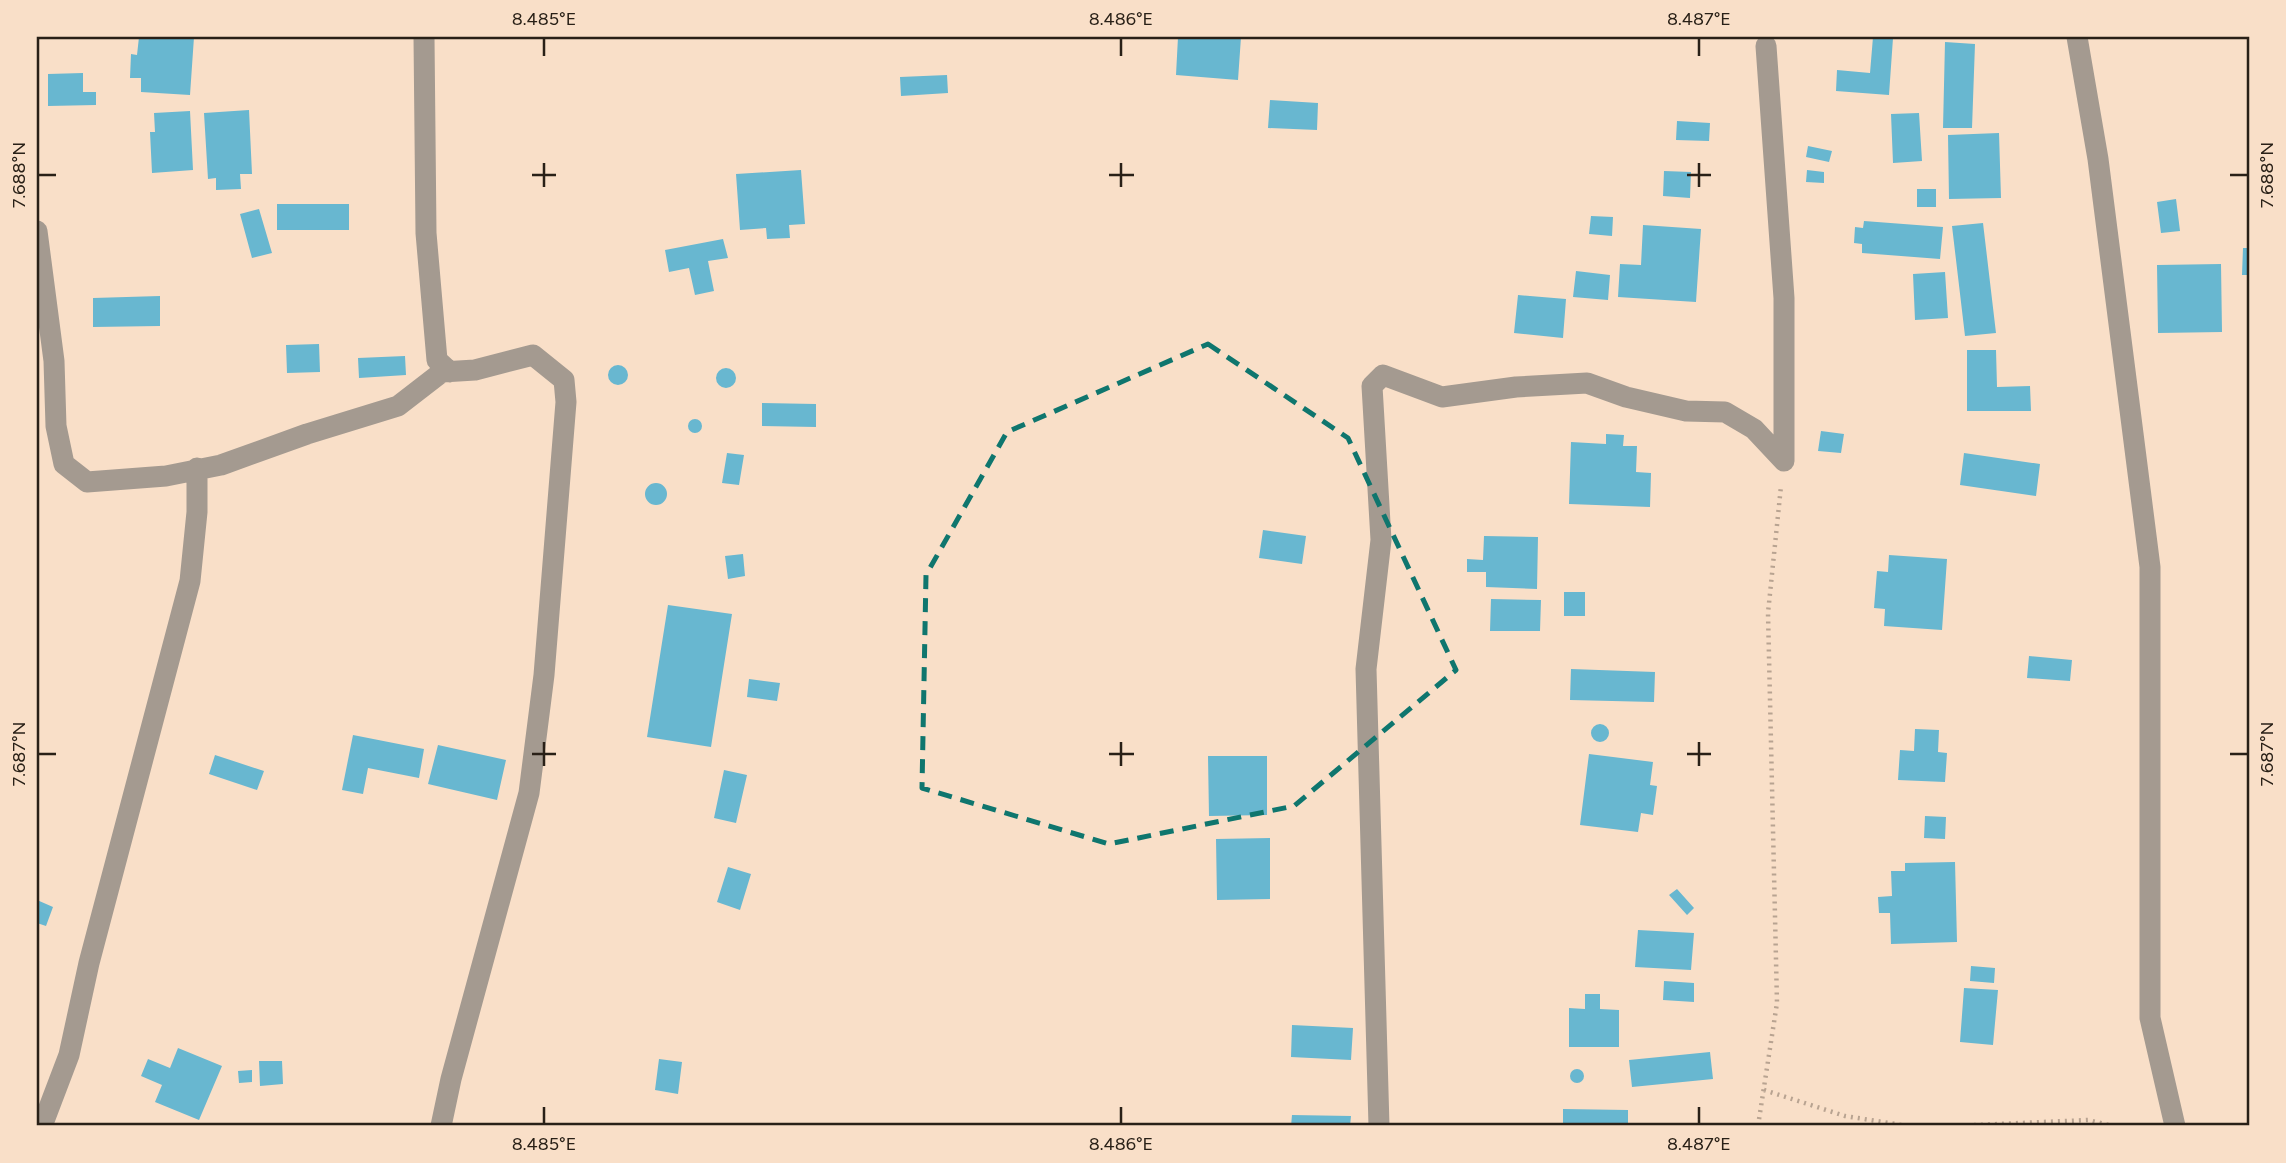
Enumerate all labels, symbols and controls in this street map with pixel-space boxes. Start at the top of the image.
text: 8.485°E [512,8,576,30]
text: 8.486°E [1089,8,1153,30]
text: 8.487°E [1667,8,1731,30]
text: 7.688°N [8,142,30,208]
text: 7.688°N [2256,142,2278,208]
text: 7.687°N [8,722,30,786]
text: 7.687°N [2256,722,2278,786]
text: 8.485°E [512,1133,576,1155]
text: 8.486°E [1089,1133,1153,1155]
text: 8.487°E [1667,1133,1731,1155]

